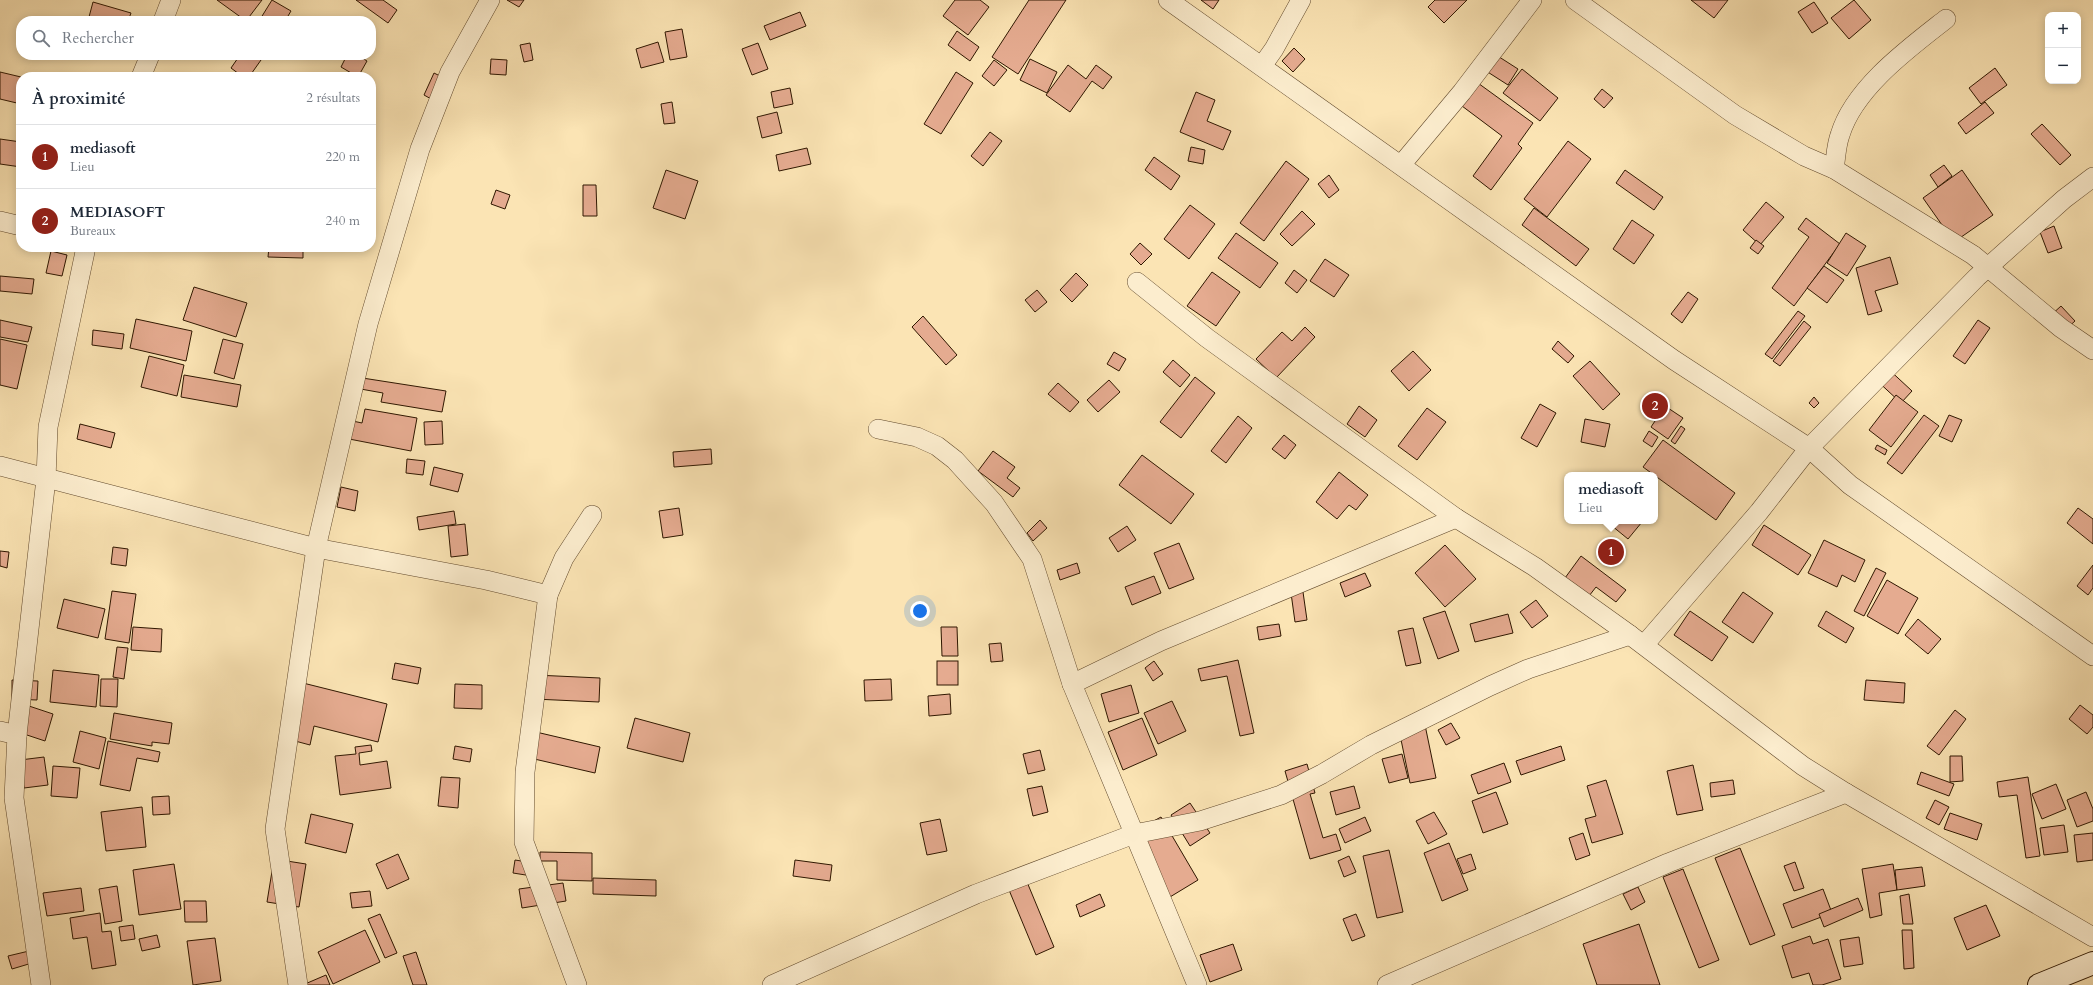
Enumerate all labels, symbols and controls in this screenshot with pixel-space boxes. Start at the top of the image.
map controls [2045,12,2081,84]
button: + [2045,12,2081,48]
search box [16,16,376,60]
icon: search [30,27,52,49]
text: Rechercher [62,28,134,48]
button: − [2045,48,2081,84]
text: À proximité [32,87,126,110]
text: 2 résultats [306,89,360,107]
text: mediasoft [70,138,136,158]
text: 1 [42,148,48,166]
text: 220 m [326,148,360,166]
text: Lieu [70,158,95,176]
text: MEDIASOFT [70,202,165,222]
text: 2 [42,212,48,230]
text: 240 m [326,212,360,230]
text: Bureaux [70,222,116,240]
pin: 2 [1642,391,1668,421]
popup [1564,472,1658,524]
text: mediasoft [1578,479,1644,499]
text: Lieu [1578,499,1603,517]
pin: 1 [1598,537,1624,567]
your location [910,601,930,621]

